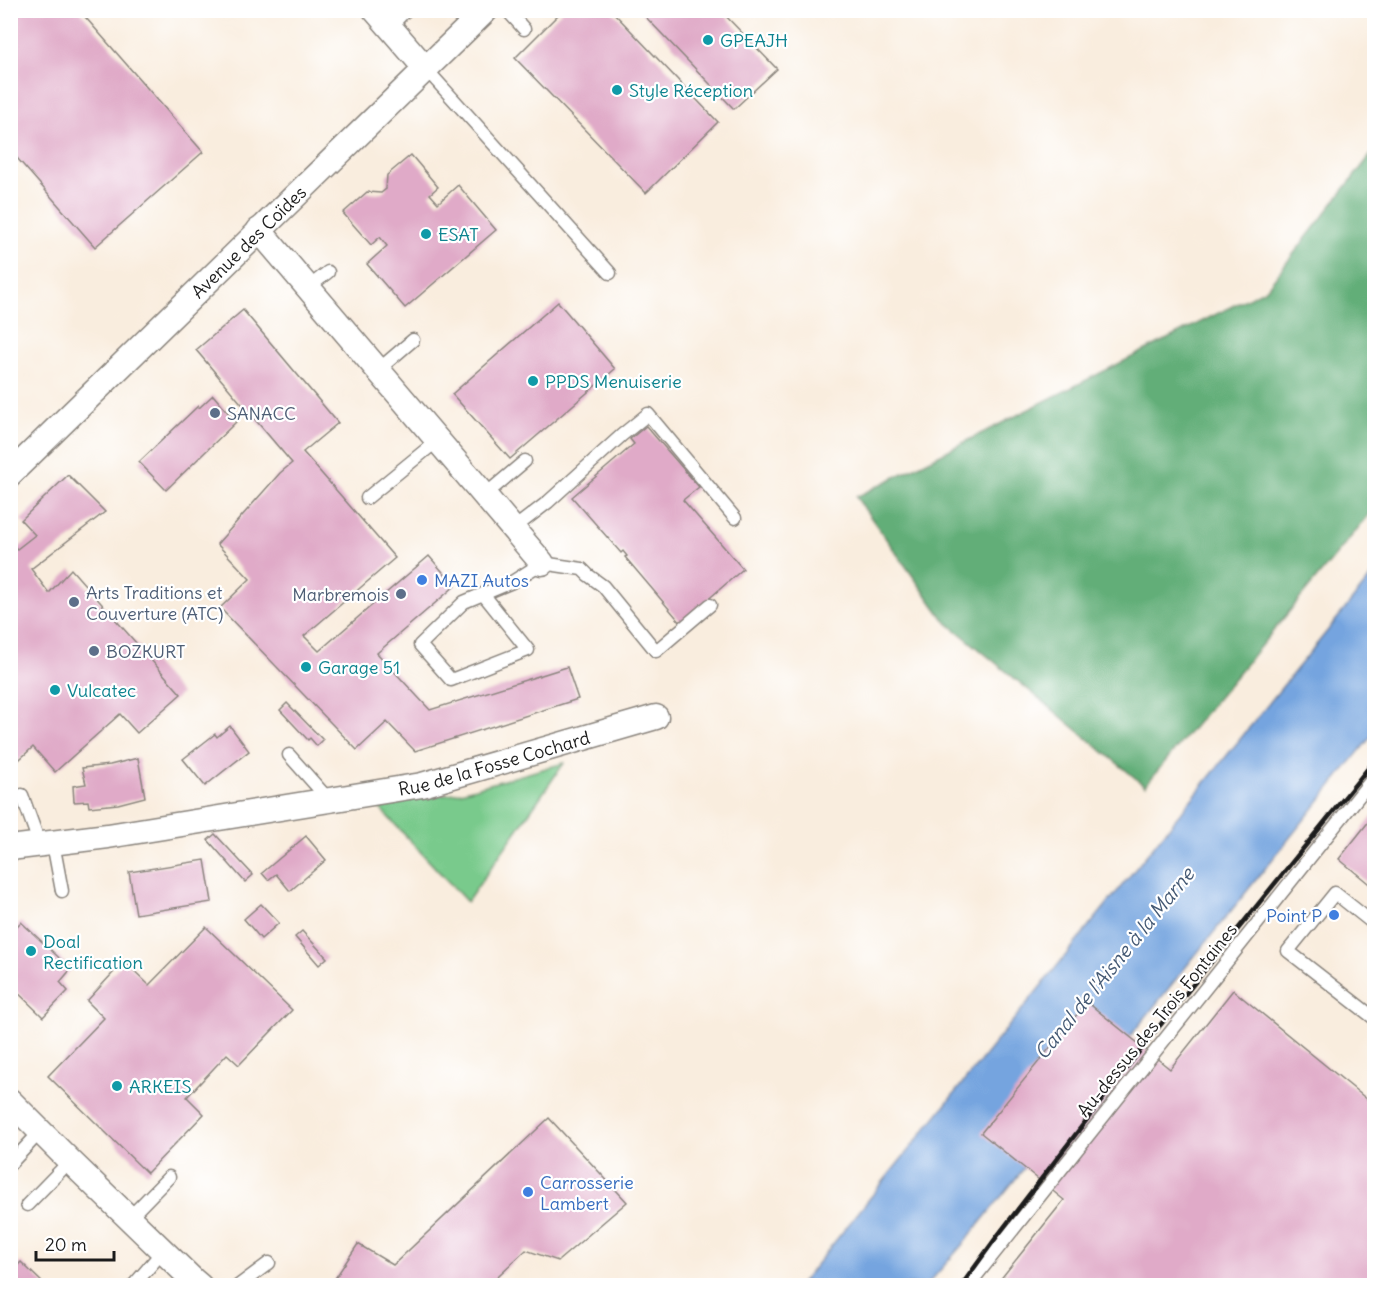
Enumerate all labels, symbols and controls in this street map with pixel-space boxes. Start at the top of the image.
place label: GPEAJH [720,29,788,52]
marker: GPEAJH [701,33,715,47]
place label: Style Réception [629,79,753,102]
marker: Style Réception [610,83,624,97]
street label: Avenue des Coïdes [186,180,311,303]
place label: ESAT [438,223,479,246]
marker: ESAT [419,227,433,241]
place label: PPDS Menuiserie [545,370,682,393]
marker: PPDS Menuiserie [526,374,540,388]
place label: SANACC [227,402,296,425]
marker: SANACC [208,406,222,420]
place label: MAZI Autos [434,569,529,592]
marker: MAZI Autos [415,573,429,587]
place label: Arts Traditions et Couverture (ATC) [86,581,223,625]
place label: Marbremois [292,583,389,606]
marker: Marbremois [394,587,408,601]
marker: Arts Traditions et Couverture (ATC) [67,595,81,609]
place label: BOZKURT [106,640,185,663]
marker: BOZKURT [87,644,101,658]
place label: Garage 51 [318,656,400,679]
marker: Garage 51 [299,660,313,674]
place label: Vulcatec [67,679,136,702]
marker: Vulcatec [48,683,62,697]
street label: Rue de la Fosse Cochard [397,725,593,800]
water label: Canal de l'Aisne à la Marne [1029,861,1200,1064]
place label: Point P [1266,904,1322,927]
marker: Point P [1327,908,1341,922]
street label: Au-dessus des Trois Fontaines [1072,919,1242,1121]
place label: Doal Rectification [43,930,143,974]
marker: Doal Rectification [24,944,38,958]
place label: ARKEIS [129,1075,191,1098]
marker: ARKEIS [110,1079,124,1093]
place label: Carrosserie Lambert [540,1171,634,1215]
marker: Carrosserie Lambert [521,1185,535,1199]
scale bar [36,1224,114,1262]
text: 20 m [45,1233,87,1256]

